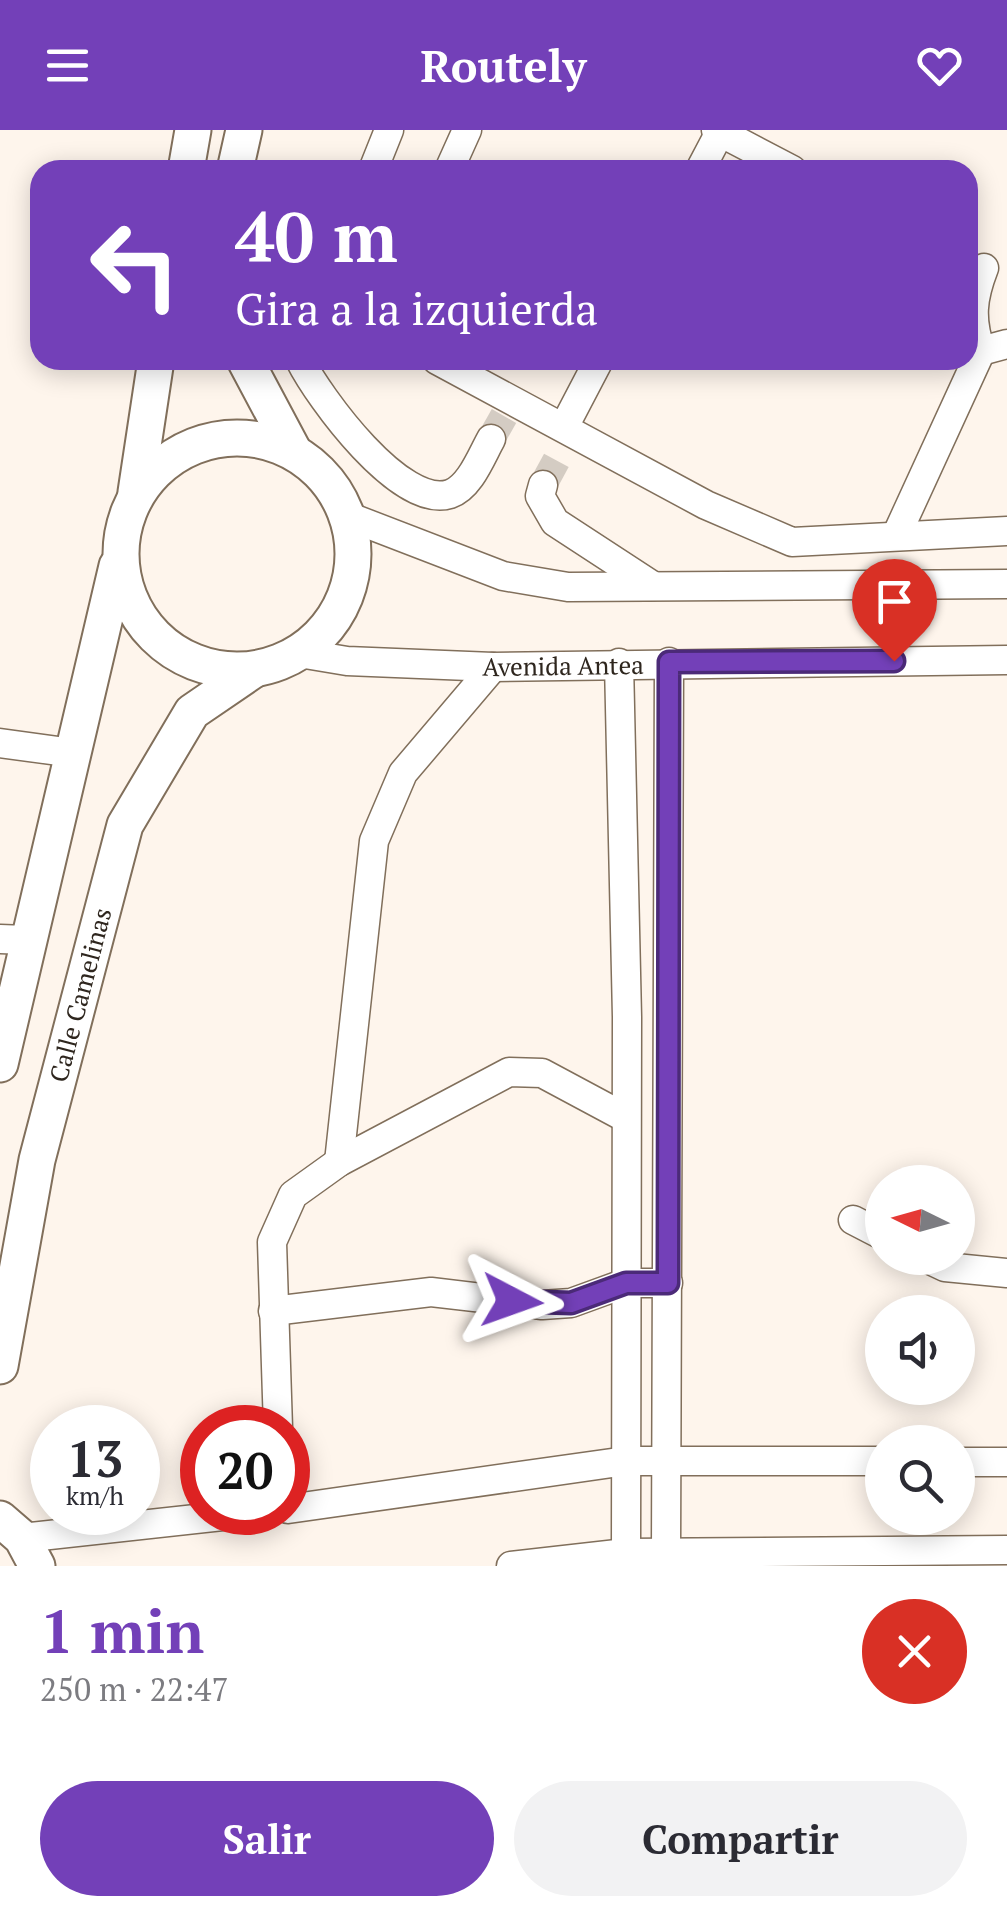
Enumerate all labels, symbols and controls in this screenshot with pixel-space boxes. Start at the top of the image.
text: Routely [421,35,586,95]
icon: menu [40,38,95,93]
icon: heart [912,38,967,93]
text: 40 m [235,189,398,282]
icon: left [70,200,200,330]
text: Gira a la izquierda [235,278,598,338]
pin [852,559,937,662]
icon: arrive [867,574,922,629]
street label: Avenida Antea [482,648,644,683]
street label: Calle Camelinas [41,904,119,1085]
north arrow [865,1165,975,1275]
map controls [865,1165,975,1535]
position arrow [460,1249,564,1353]
button: sound [865,1295,975,1405]
speed limit sign: 20 [180,1405,310,1535]
text: 13 [67,1425,123,1491]
button: search [865,1425,975,1535]
text: km/h [66,1479,124,1512]
text: 1 min [40,1591,204,1670]
button: close [862,1599,967,1704]
text: 250 m · 22:47 [40,1668,228,1710]
button: Salir [40,1781,494,1896]
button: Compartir [514,1781,967,1896]

